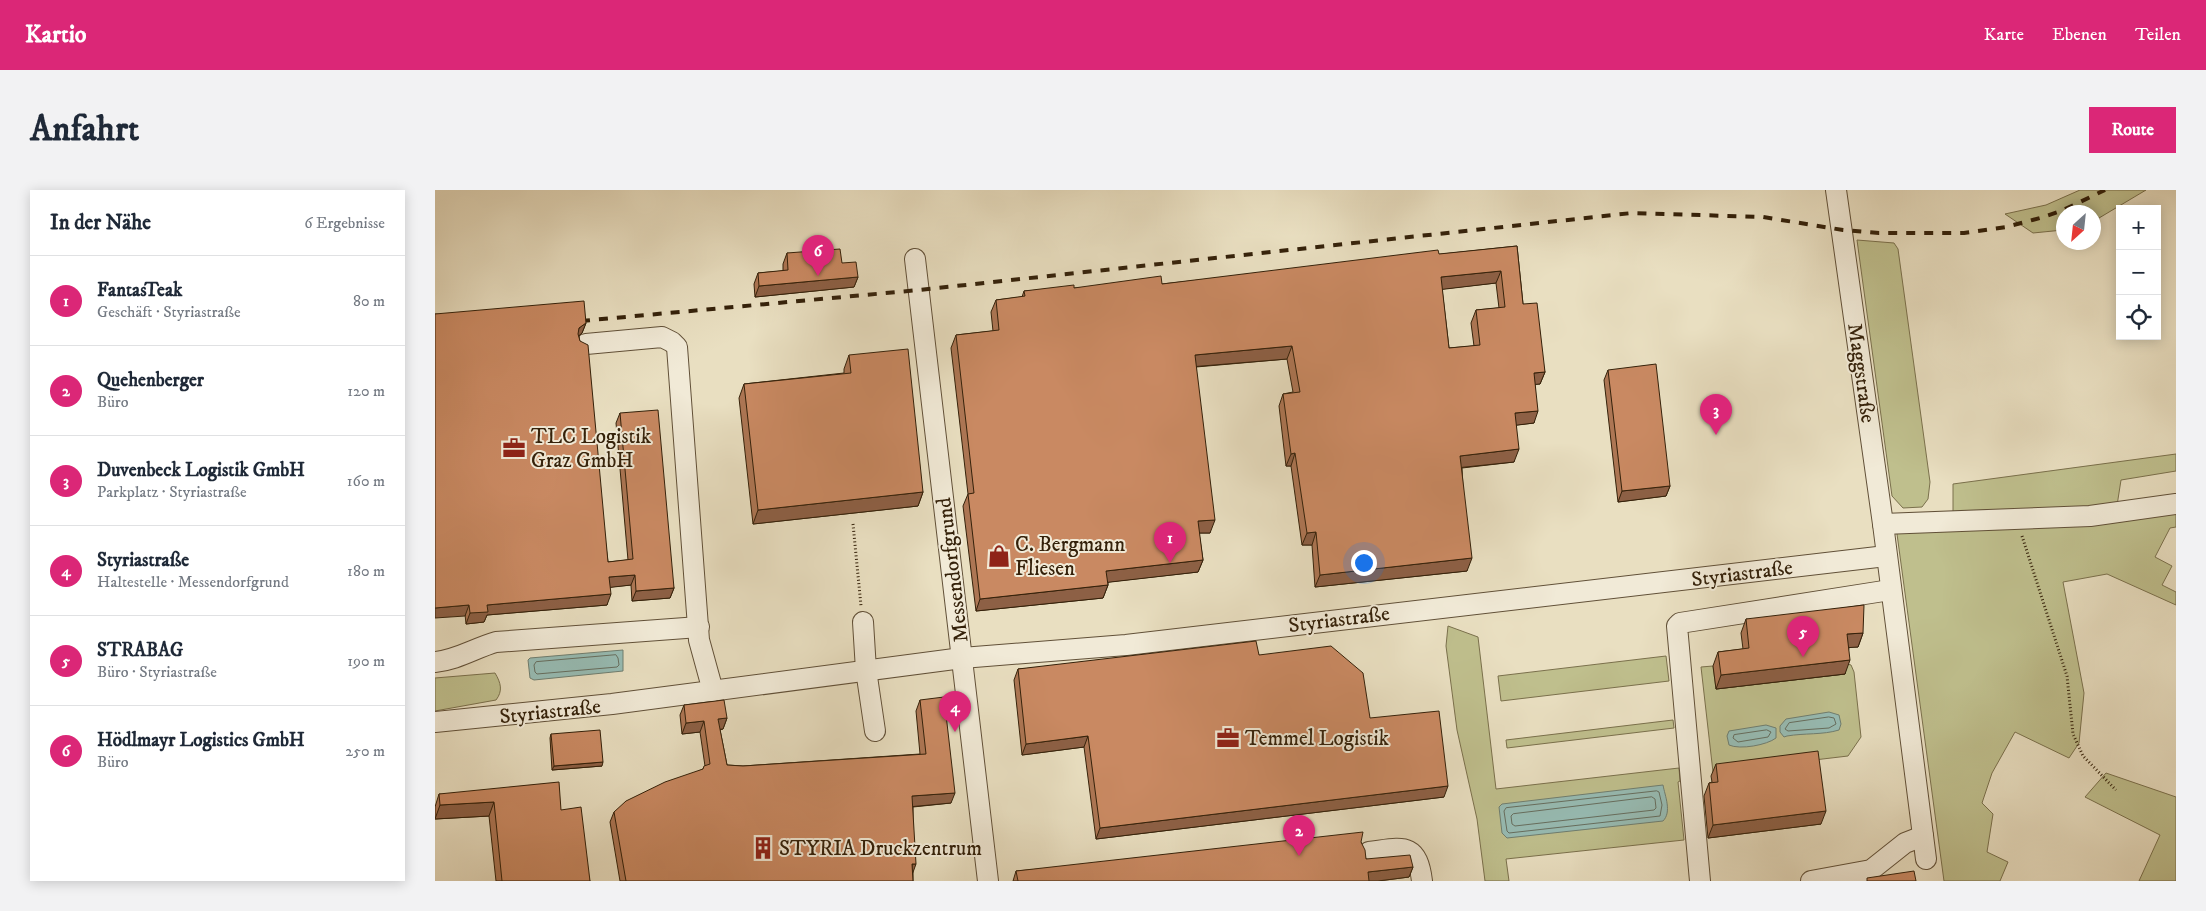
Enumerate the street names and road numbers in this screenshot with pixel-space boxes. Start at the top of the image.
street label: Maggstraße [1841,322,1881,425]
street label: Messendorfgrund [931,495,975,644]
street label: Styriastraße [1690,555,1794,593]
street label: Styriastraße [1287,601,1391,639]
street label: Styriastraße [498,694,602,730]

